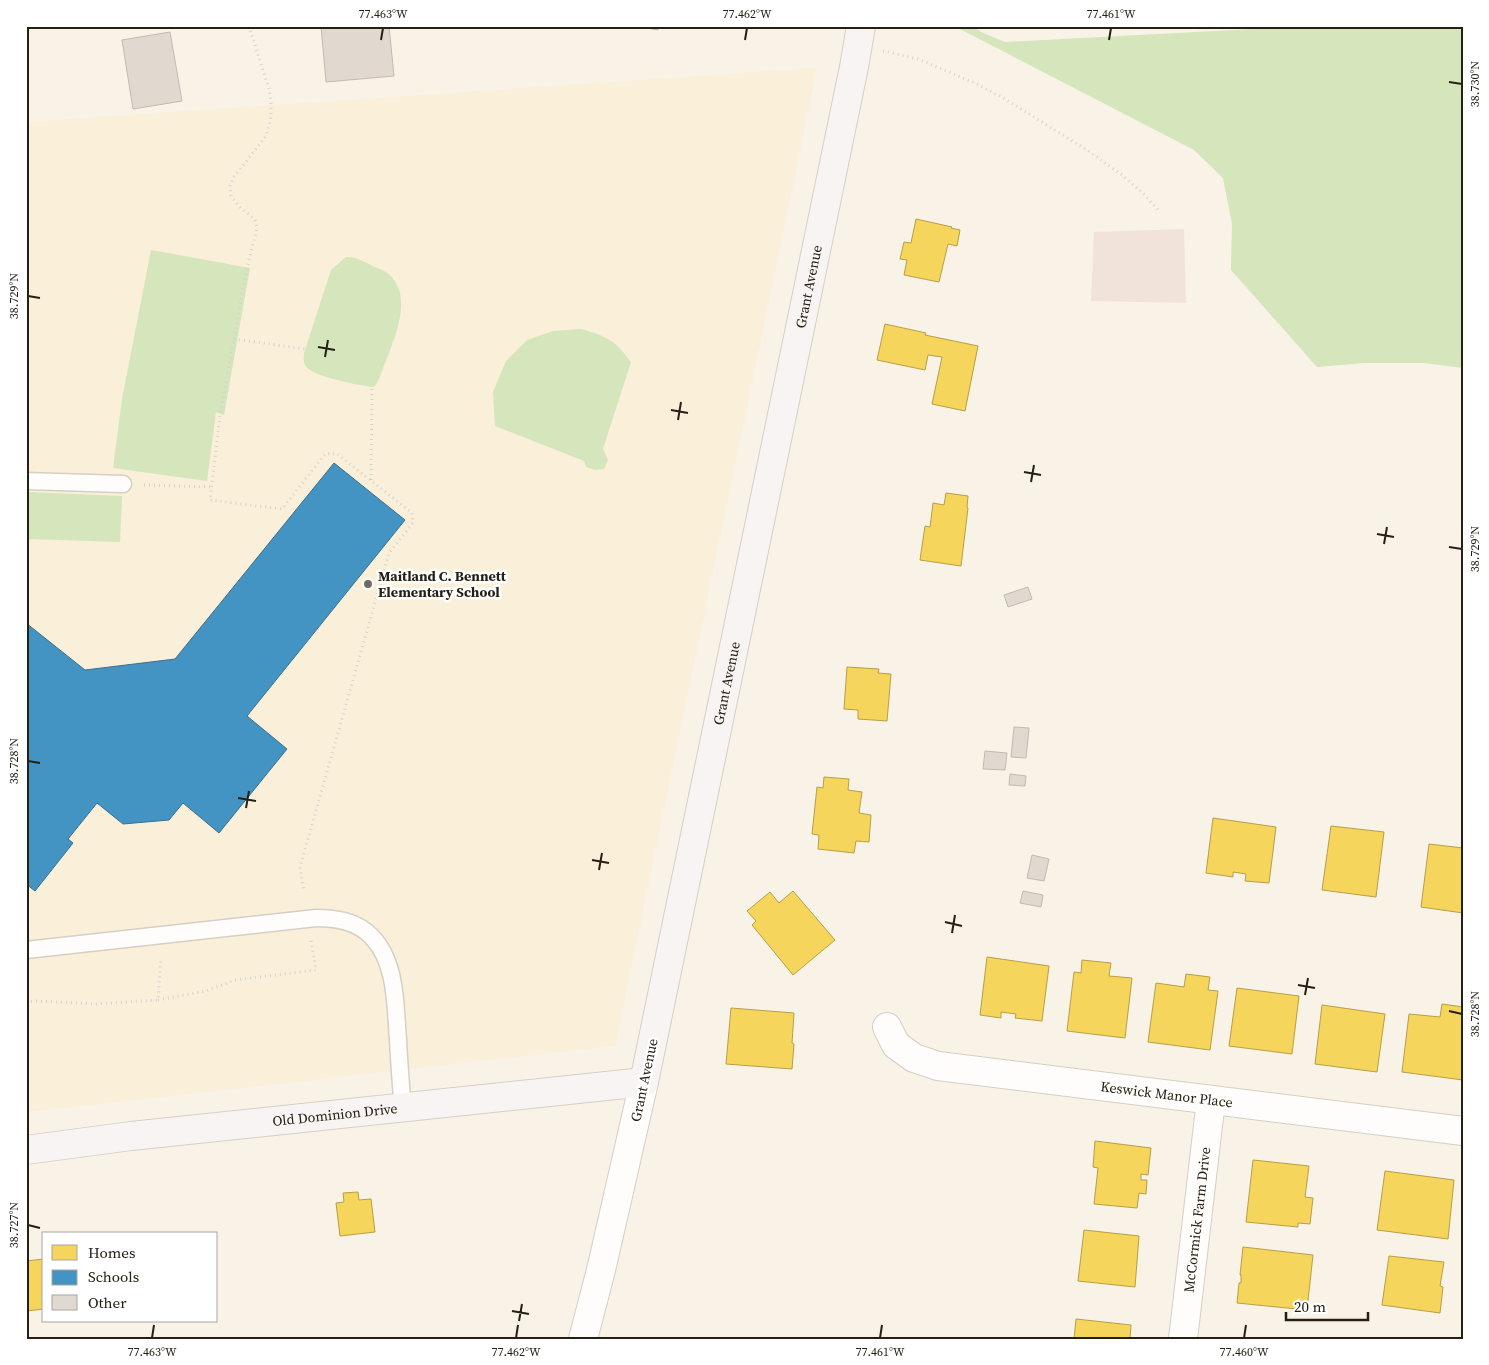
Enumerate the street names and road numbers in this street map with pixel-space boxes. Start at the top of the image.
street label: Grant Avenue [790,243,827,330]
street label: Grant Avenue [708,640,745,727]
street label: Grant Avenue [625,1037,663,1123]
street label: Keswick Manor Place [1099,1076,1234,1112]
street label: Old Dominion Drive [271,1098,398,1131]
street label: McCormick Farm Drive [1179,1146,1215,1294]

